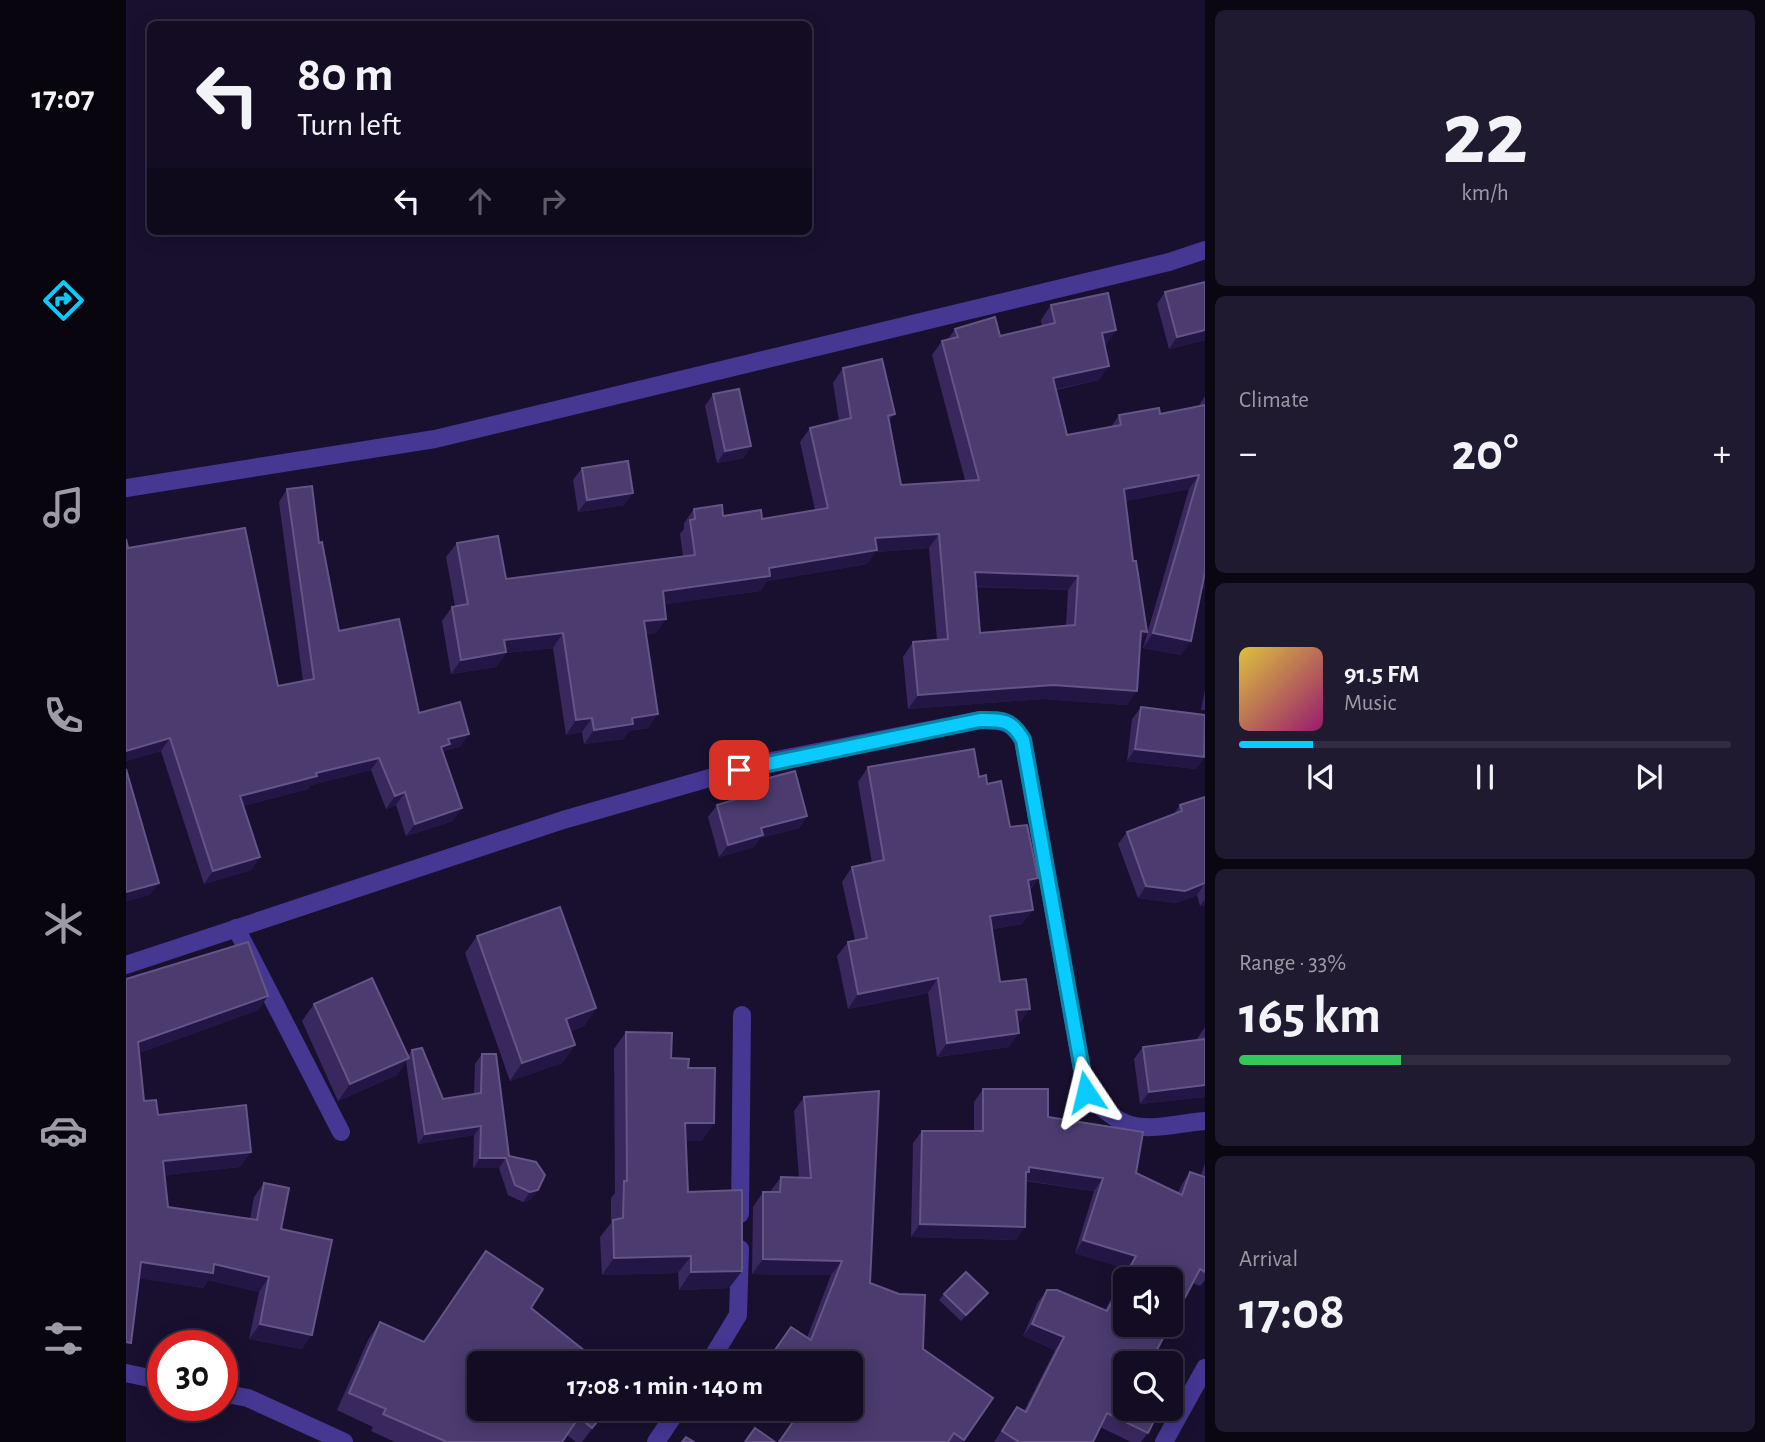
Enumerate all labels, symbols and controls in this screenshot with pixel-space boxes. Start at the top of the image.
icon: left [182,49,273,140]
text: 80 m [297,51,394,100]
text: 17:07 [31,82,95,114]
text: 22 [1442,89,1528,180]
text: Turn left [297,109,401,141]
icon: left [388,182,426,220]
icon: ahead [461,182,499,220]
icon: right [534,182,572,220]
text: km/h [1461,182,1509,205]
icon: directions [39,276,88,325]
text: Climate [1239,389,1309,412]
text: 20° [1452,427,1518,479]
text: − [1239,435,1257,473]
text: + [1713,435,1731,473]
icon: music [39,483,88,532]
text: 91.5 FM [1344,661,1419,687]
icon: phone [39,691,88,740]
text: Music [1344,692,1396,715]
pin [709,740,769,800]
icon: arrive [720,751,758,789]
icon: previous [1302,758,1340,796]
icon: pause [1466,758,1504,796]
icon: next [1630,758,1668,796]
icon: climate [39,899,88,948]
text: Range · 33% [1239,952,1346,975]
text: 165 km [1239,990,1381,1042]
position arrow [1049,1055,1123,1129]
icon: car [39,1106,88,1155]
text: Arrival [1239,1248,1298,1271]
map controls [1113,1267,1183,1421]
button: sound [1113,1267,1183,1337]
text: 17:08 [1239,1286,1345,1338]
icon: filters [39,1314,88,1363]
speed limit sign: 30 [147,1330,238,1421]
button: search [1113,1351,1183,1421]
text: 17:08 · 1 min · 140 m [567,1373,763,1399]

